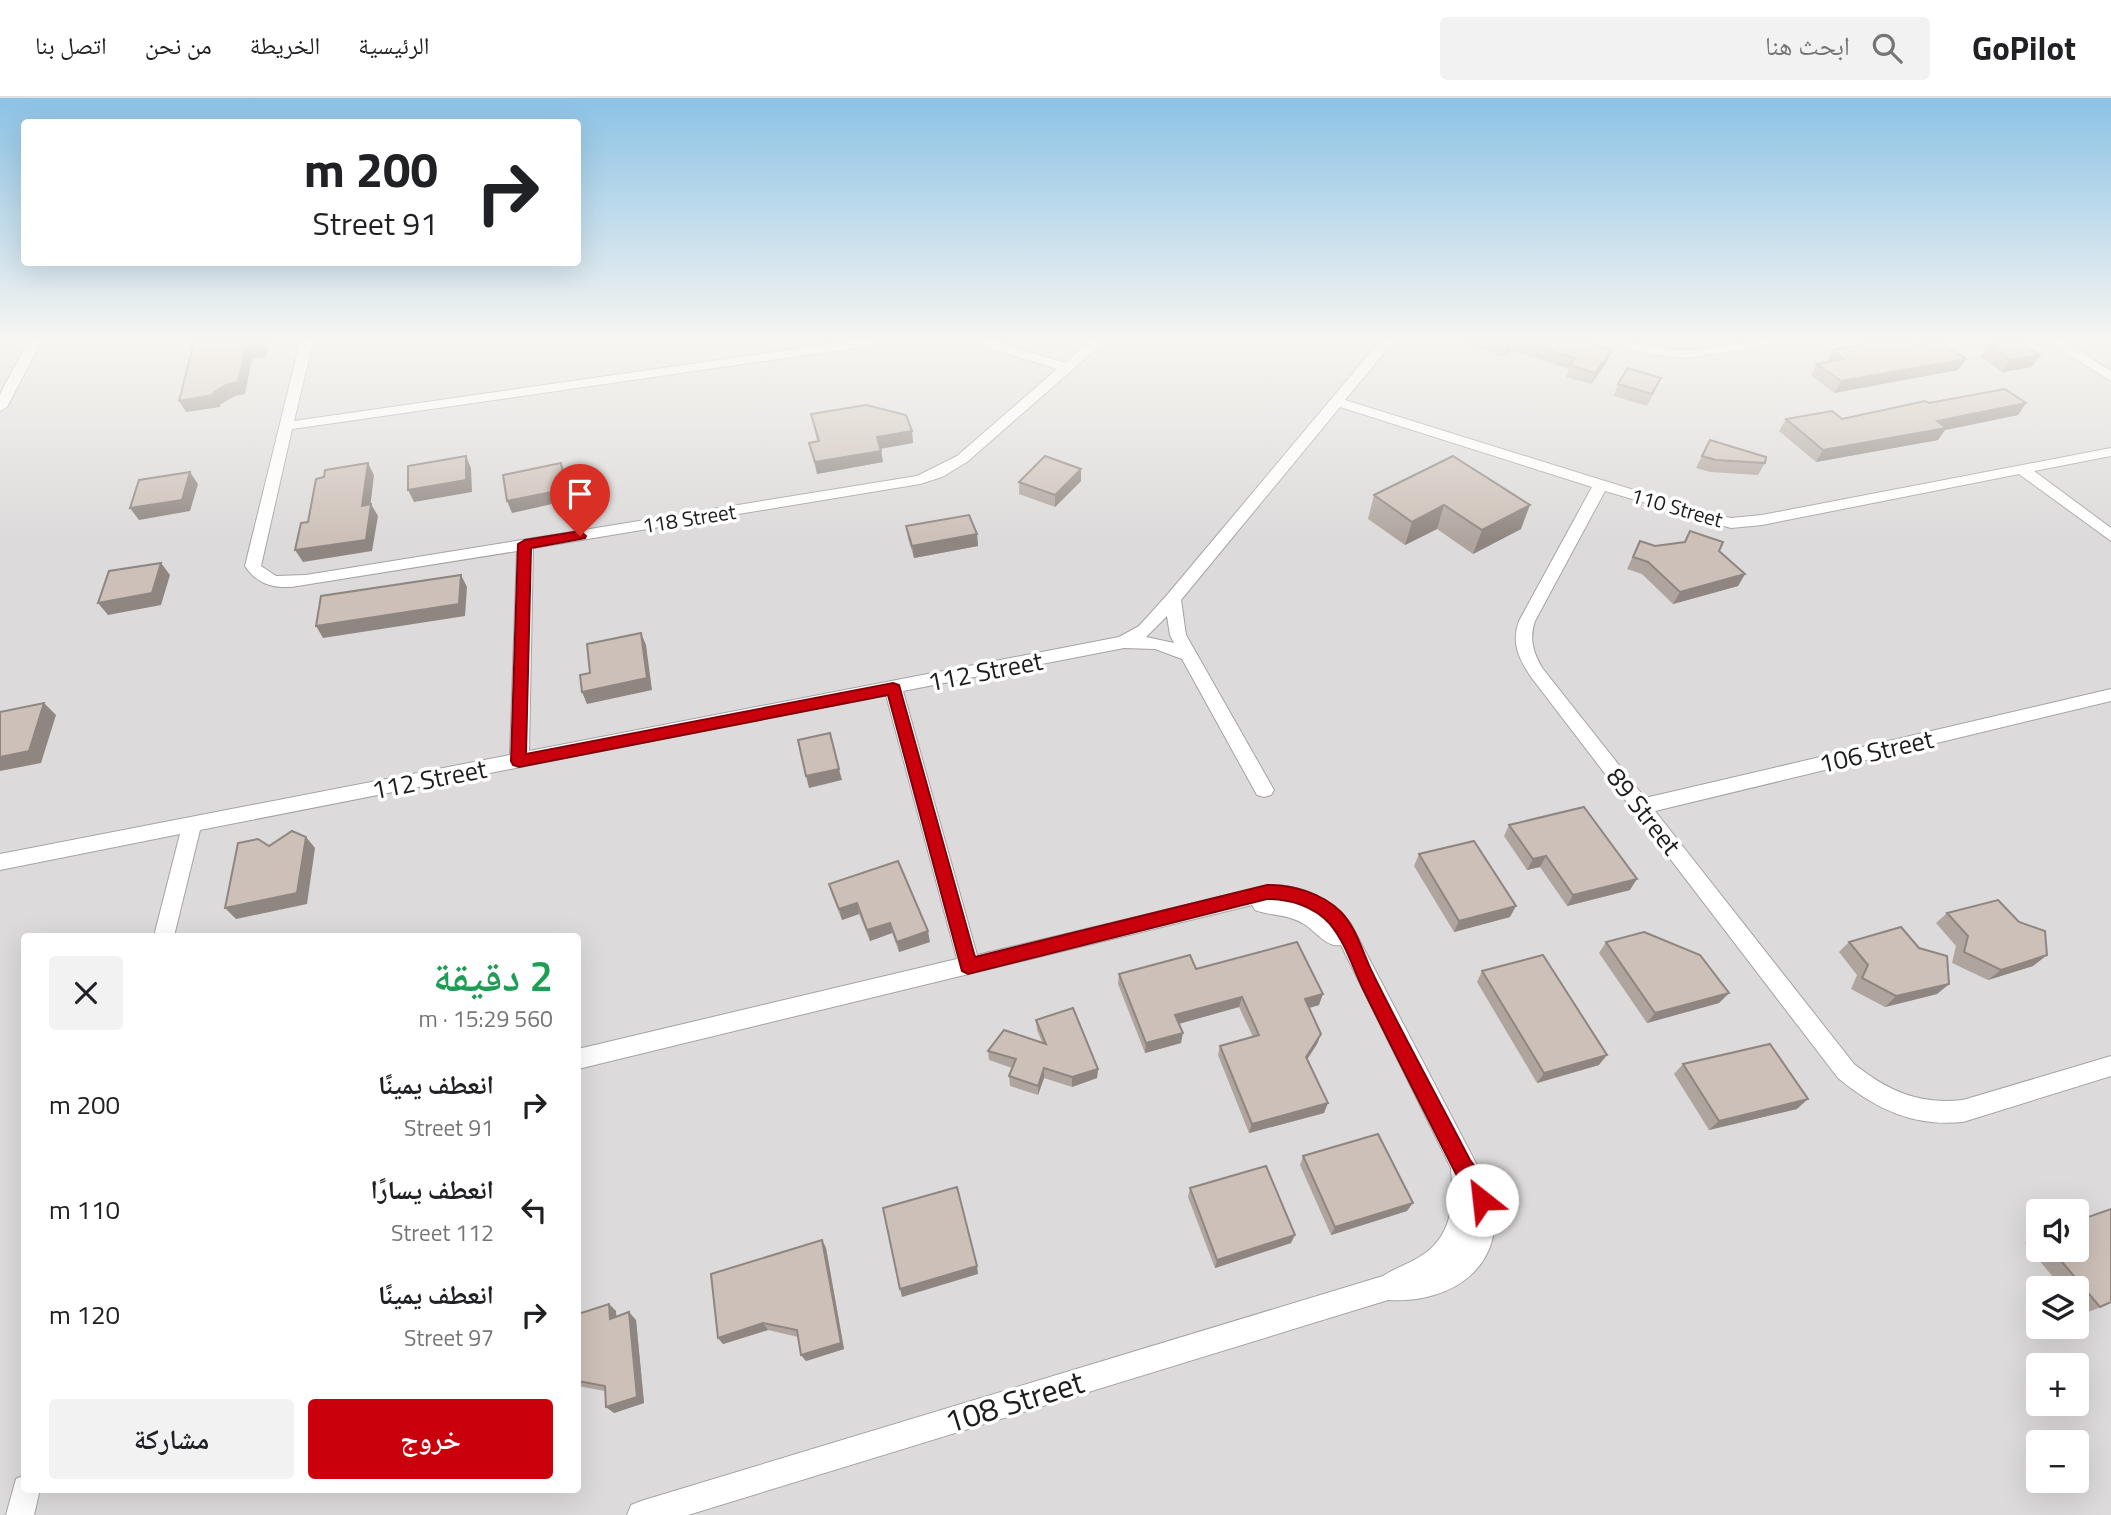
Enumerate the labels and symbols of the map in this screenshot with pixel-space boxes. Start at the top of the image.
pin [550,464,610,536]
street label: 110 Street [1627,479,1727,536]
street label: 118 Street [640,495,739,541]
street label: 112 Street [924,641,1046,701]
street label: 106 Street [1815,719,1937,783]
street label: 112 Street [368,749,490,809]
street label: 89 Street [1597,759,1691,863]
position arrow [1445,1163,1519,1237]
street label: 108 Street [938,1357,1090,1445]

